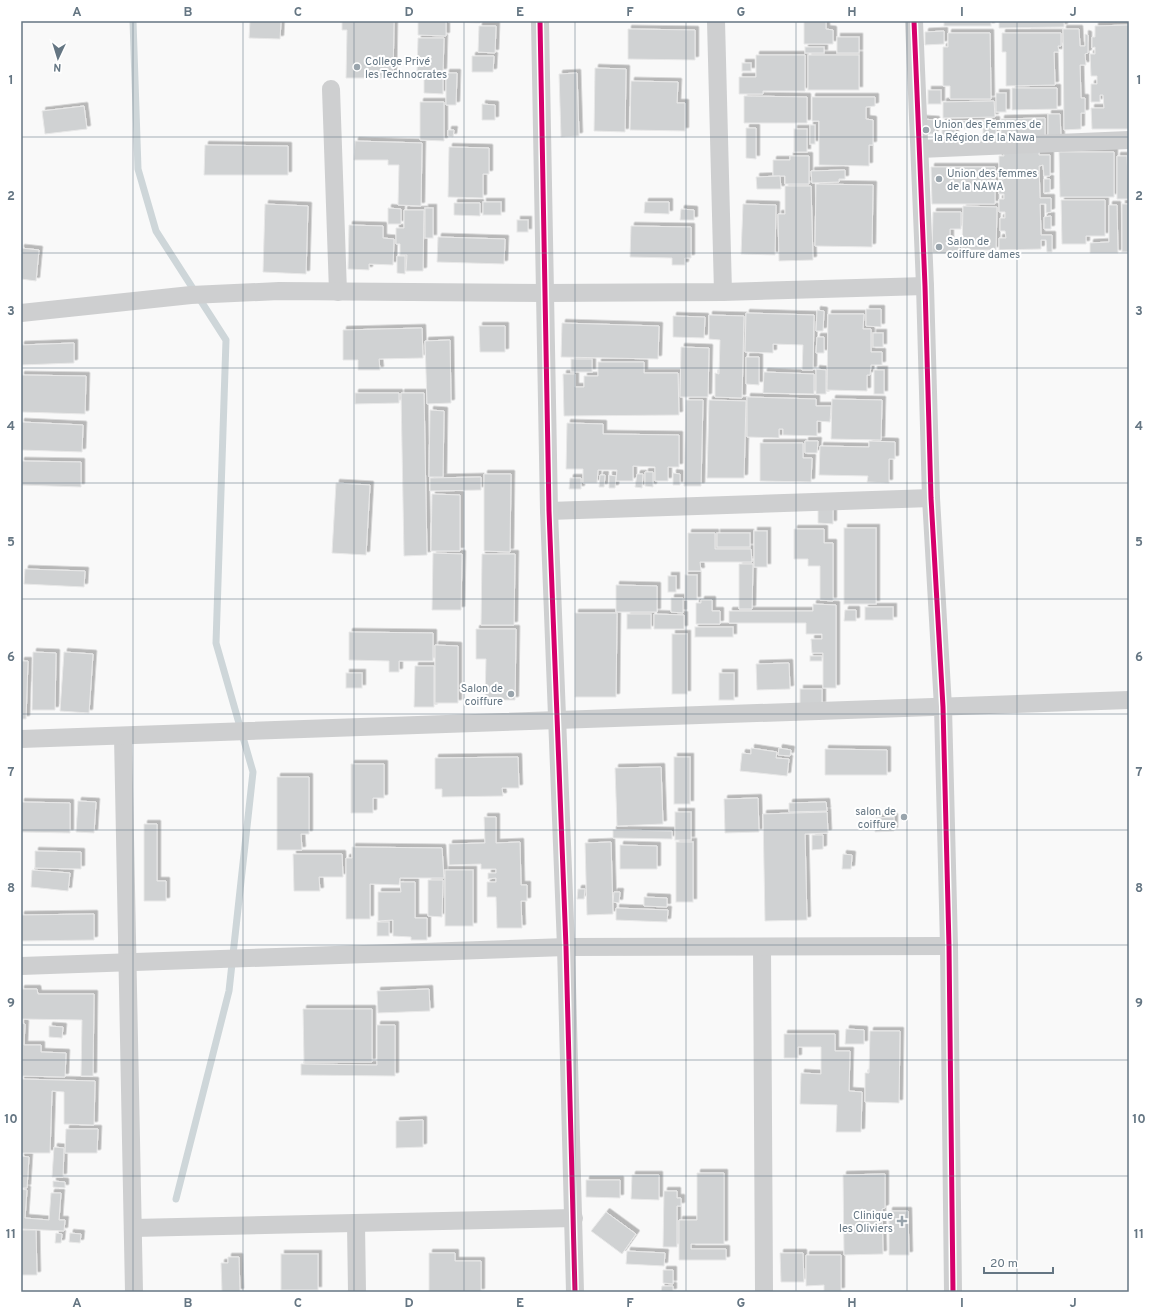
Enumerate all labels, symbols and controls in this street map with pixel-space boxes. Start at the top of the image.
text: A [72,5,82,21]
text: B [184,5,193,21]
text: C [294,5,302,21]
text: D [404,5,414,21]
text: E [516,5,524,21]
text: F [626,5,634,21]
text: G [737,5,746,21]
text: H [847,5,857,21]
text: I [960,5,964,21]
text: J [1069,5,1077,21]
north arrow [38,38,78,78]
place label: College Privé les Technocrates [365,55,447,82]
text: N [53,60,62,74]
marker: College Privé les Technocrates [352,62,362,72]
text: 1 [8,73,14,89]
text: 1 [1136,73,1142,89]
place label: Union des Femmes de la Région de la Nawa [934,118,1041,145]
marker: Union des Femmes de la Région de la Nawa [921,125,931,135]
place label: Union des femmes de la NAWA [947,167,1038,194]
marker: Union des femmes de la NAWA [934,174,944,184]
text: 2 [7,189,15,205]
text: 2 [1135,189,1143,205]
place label: Salon de coiffure dames [947,235,1020,262]
marker: Salon de coiffure dames [934,242,944,252]
text: 3 [7,304,15,320]
text: 3 [1135,304,1143,320]
text: 4 [7,419,15,435]
text: 4 [1135,419,1143,435]
text: 5 [7,535,15,551]
text: 5 [1135,535,1143,551]
text: 6 [7,650,15,666]
text: 6 [1135,650,1143,666]
place label: Salon de coiffure [461,682,503,709]
marker: Salon de coiffure [506,689,516,699]
text: 7 [8,765,15,781]
text: 7 [1136,765,1143,781]
place label: salon de coiffure [855,805,896,832]
marker: salon de coiffure [899,812,909,822]
text: 8 [7,881,15,897]
text: 8 [1135,881,1143,897]
text: 9 [7,996,15,1012]
text: 9 [1135,996,1143,1012]
text: 10 [4,1112,18,1128]
text: 10 [1132,1112,1146,1128]
place label: Clinique les Oliviers [839,1209,893,1236]
marker: Clinique les Oliviers [896,1215,908,1227]
text: 11 [6,1227,16,1243]
text: 11 [1134,1227,1144,1243]
scale bar [984,1249,1053,1275]
text: 20 m [990,1256,1018,1272]
text: A [72,1296,82,1312]
text: B [184,1296,193,1312]
text: C [294,1296,302,1312]
text: D [404,1296,414,1312]
text: E [516,1296,524,1312]
text: F [626,1296,634,1312]
text: G [737,1296,746,1312]
text: H [847,1296,857,1312]
text: I [960,1296,964,1312]
text: J [1069,1296,1077,1312]

